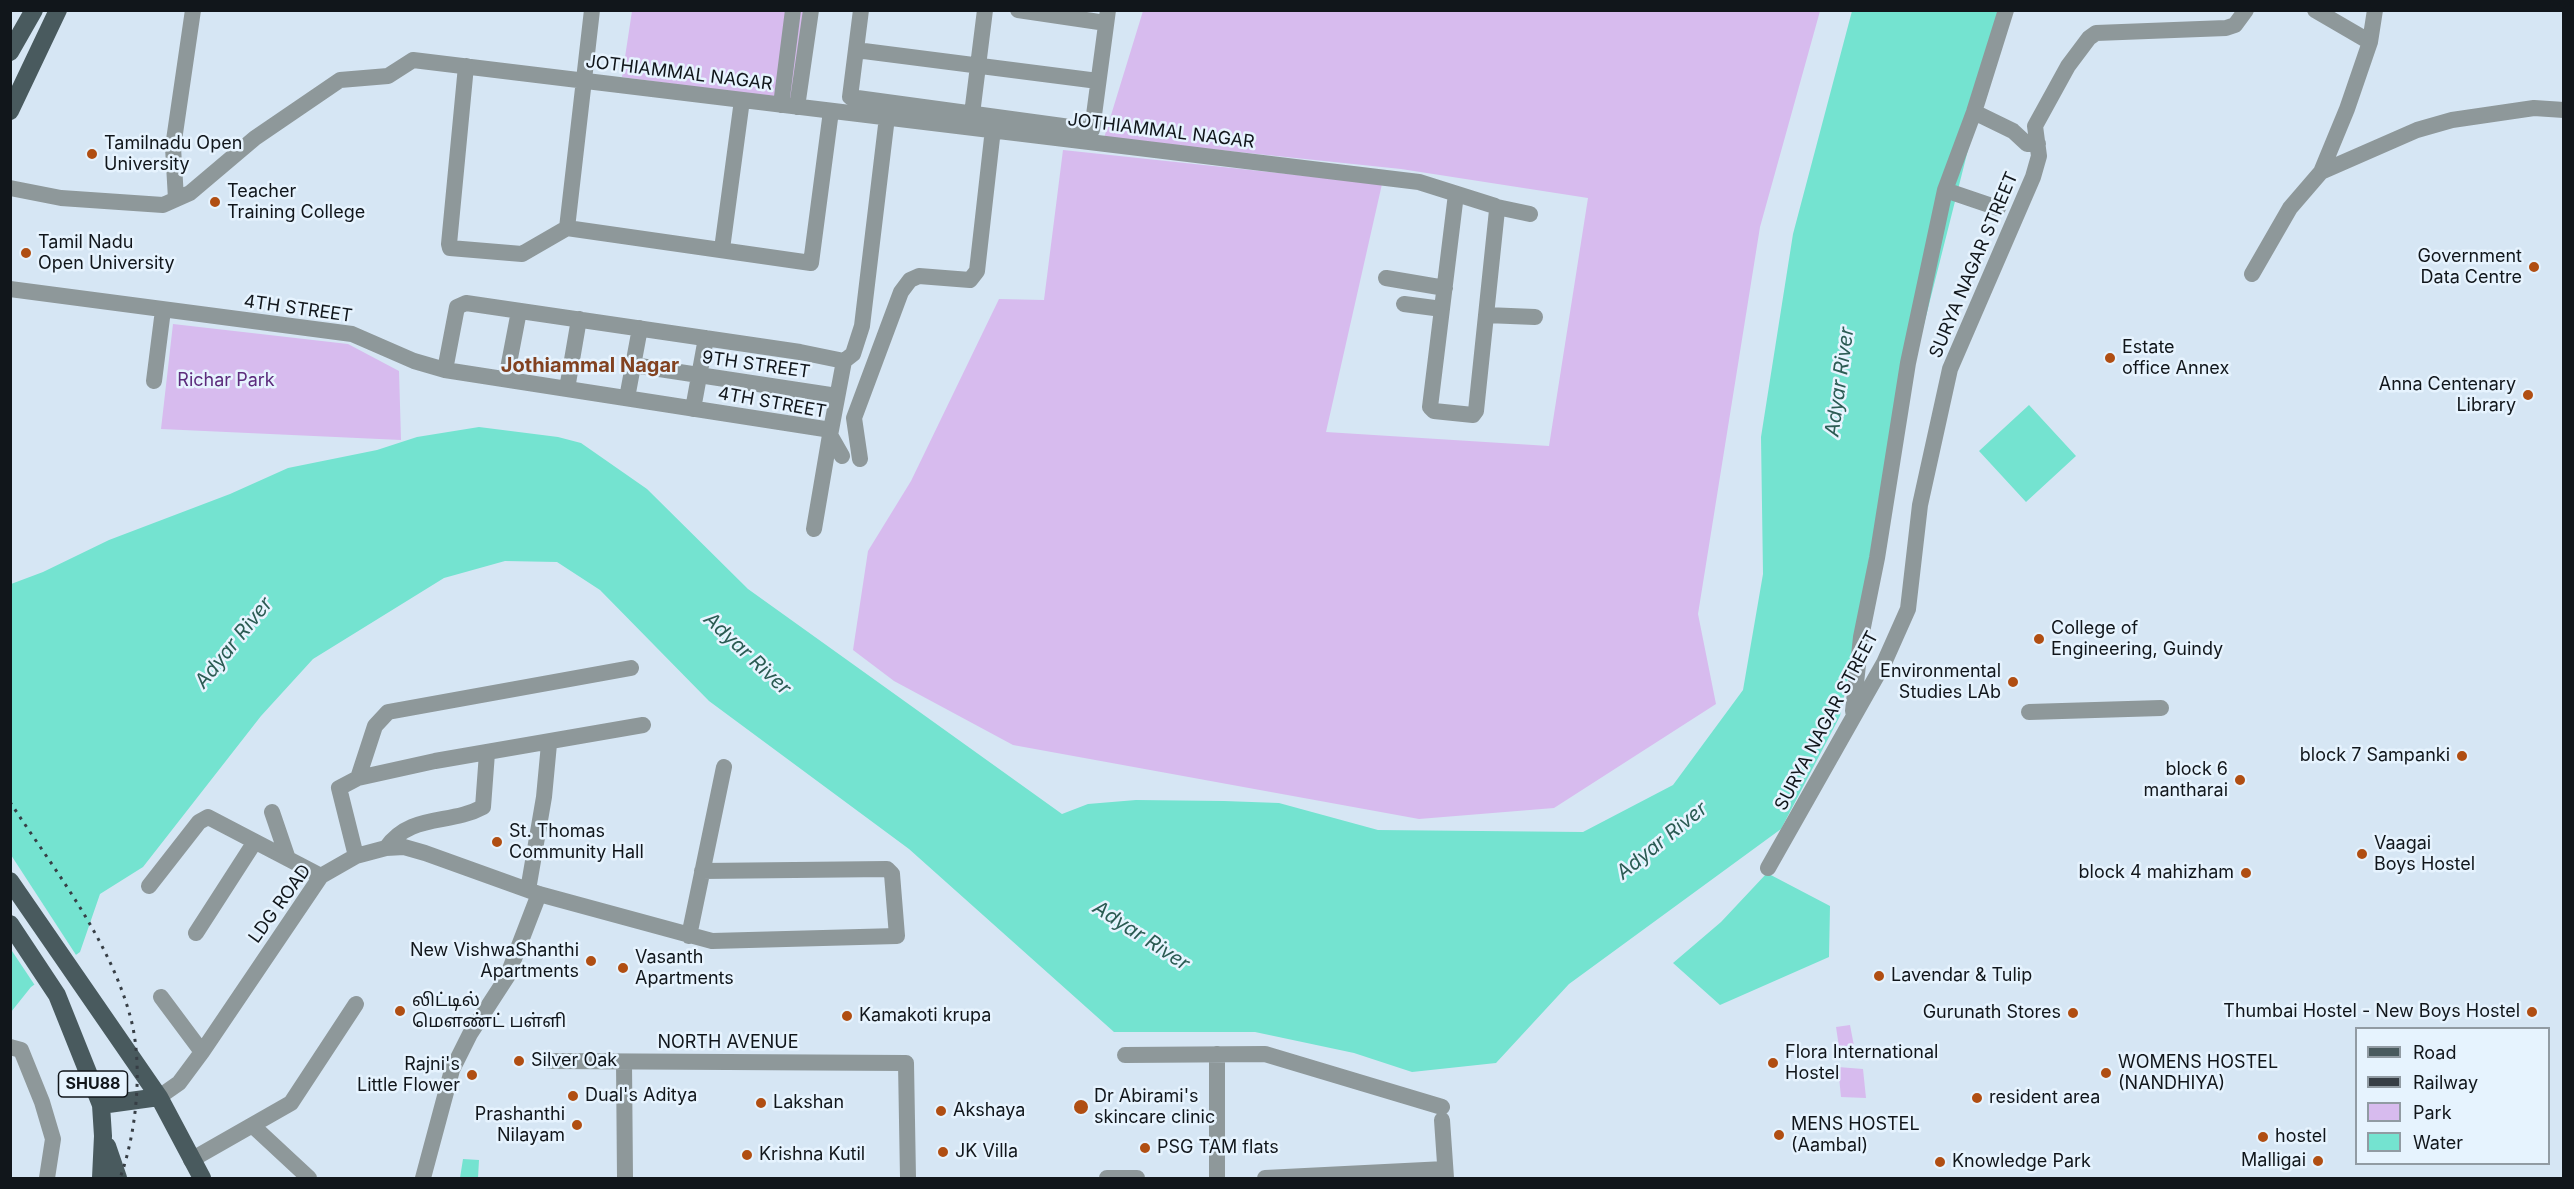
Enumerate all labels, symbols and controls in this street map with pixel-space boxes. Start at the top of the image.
street label: JOTHIAMMAL NAGAR [584,51,774,95]
street label: JOTHIAMMAL NAGAR [1066,109,1256,153]
place label: Tamilnadu Open University [104,133,242,176]
marker: Tamilnadu Open University [85,147,99,161]
street label: SURYA NAGAR STREET [1925,169,2023,361]
place label: Teacher Training College [227,181,365,224]
marker: Teacher Training College [208,195,222,209]
place label: Tamil Nadu Open University [38,232,175,274]
marker: Tamil Nadu Open University [19,246,33,260]
place label: Government Data Centre [2417,246,2522,288]
marker: Government Data Centre [2527,260,2541,274]
street label: 4TH STREET [242,291,354,327]
water label: Adyar River [1820,326,1860,438]
place label: Estate office Annex [2122,337,2229,380]
street label: 9TH STREET [700,347,812,383]
marker: Estate office Annex [2103,351,2117,365]
district label: Jothiammal Nagar [501,354,679,378]
park label: Richar Park [177,370,275,392]
place label: Anna Centenary Library [2379,374,2516,416]
street label: 4TH STREET [716,383,828,423]
marker: Anna Centenary Library [2521,388,2535,402]
water label: Adyar River [190,593,278,693]
water label: Adyar River [699,608,795,700]
place label: College of Engineering, Guindy [2051,618,2223,660]
street label: SURYA NAGAR STREET [1771,628,1883,814]
marker: College of Engineering, Guindy [2032,632,2046,646]
place label: Environmental Studies LAb [1880,661,2001,704]
marker: Environmental Studies LAb [2006,675,2020,689]
place label: block 7 Sampanki [2300,745,2450,767]
marker: block 7 Sampanki [2455,749,2469,763]
place label: block 6 mantharai [2144,759,2228,802]
marker: block 6 mantharai [2233,773,2247,787]
water label: Adyar River [1612,797,1712,885]
place label: St. Thomas Community Hall [509,821,644,864]
place label: Vaagai Boys Hostel [2374,833,2475,876]
marker: St. Thomas Community Hall [490,835,504,849]
marker: Vaagai Boys Hostel [2355,847,2369,861]
street label: LDG ROAD [244,861,316,947]
place label: block 4 mahizham [2079,862,2234,884]
marker: block 4 mahizham [2239,866,2253,880]
water label: Adyar River [1088,896,1194,976]
place label: New VishwaShanthi Apartments [410,940,579,982]
place label: Vasanth Apartments [635,947,734,990]
marker: New VishwaShanthi Apartments [584,954,598,968]
marker: Vasanth Apartments [616,961,630,975]
place label: Lavendar & Tulip [1891,965,2032,987]
marker: Lavendar & Tulip [1872,969,1886,983]
place label: லிட்டில் மௌண்ட் பள்ளி [412,990,566,1032]
place label: Thumbai Hostel - New Boys Hostel [2223,1001,2520,1023]
place label: Gurunath Stores [1923,1002,2061,1024]
marker: லிட்டில் மௌண்ட் பள்ளி [393,1004,407,1018]
place label: Kamakoti krupa [859,1005,991,1027]
marker: Thumbai Hostel - New Boys Hostel [2525,1005,2539,1019]
marker: Gurunath Stores [2066,1006,2080,1020]
marker: Kamakoti krupa [840,1009,854,1023]
legend [2355,1027,2550,1165]
street label: NORTH AVENUE [657,1032,799,1054]
place label: Flora International Hostel [1785,1042,1938,1084]
text: Road [2413,1042,2456,1063]
place label: Silver Oak [531,1050,617,1072]
place label: WOMENS HOSTEL (NANDHIYA) [2118,1052,2278,1094]
place label: Rajni's Little Flower [357,1054,460,1096]
marker: Silver Oak [512,1054,526,1068]
marker: Flora International Hostel [1766,1056,1780,1070]
marker: WOMENS HOSTEL (NANDHIYA) [2099,1066,2113,1080]
marker: Rajni's Little Flower [465,1068,479,1082]
road number: SHU88 [58,1071,128,1097]
text: Railway [2413,1072,2478,1093]
place label: Dual's Aditya [585,1085,697,1107]
place label: Dr Abirami's skincare clinic [1094,1086,1215,1128]
place label: resident area [1989,1087,2100,1109]
marker: Dual's Aditya [566,1089,580,1103]
marker: resident area [1970,1091,1984,1105]
place label: Lakshan [773,1092,844,1114]
marker: Lakshan [754,1096,768,1110]
marker: Dr Abirami's skincare clinic [1072,1098,1090,1116]
place label: Akshaya [953,1100,1025,1122]
text: Park [2413,1102,2452,1123]
place label: Prashanthi Nilayam [475,1104,565,1146]
marker: Akshaya [934,1104,948,1118]
place label: MENS HOSTEL (Aambal) [1791,1114,1920,1156]
marker: Prashanthi Nilayam [570,1118,584,1132]
place label: hostel [2275,1126,2327,1148]
marker: MENS HOSTEL (Aambal) [1772,1128,1786,1142]
marker: hostel [2256,1130,2270,1144]
text: Water [2413,1132,2463,1153]
place label: PSG TAM flats [1157,1137,1279,1159]
place label: JK Villa [955,1141,1018,1163]
marker: PSG TAM flats [1138,1141,1152,1155]
place label: Krishna Kutil [759,1144,865,1166]
marker: JK Villa [936,1145,950,1159]
marker: Krishna Kutil [740,1148,754,1162]
place label: Malligai [2241,1150,2306,1172]
place label: Knowledge Park [1952,1151,2091,1173]
marker: Malligai [2311,1154,2325,1168]
marker: Knowledge Park [1933,1155,1947,1169]

